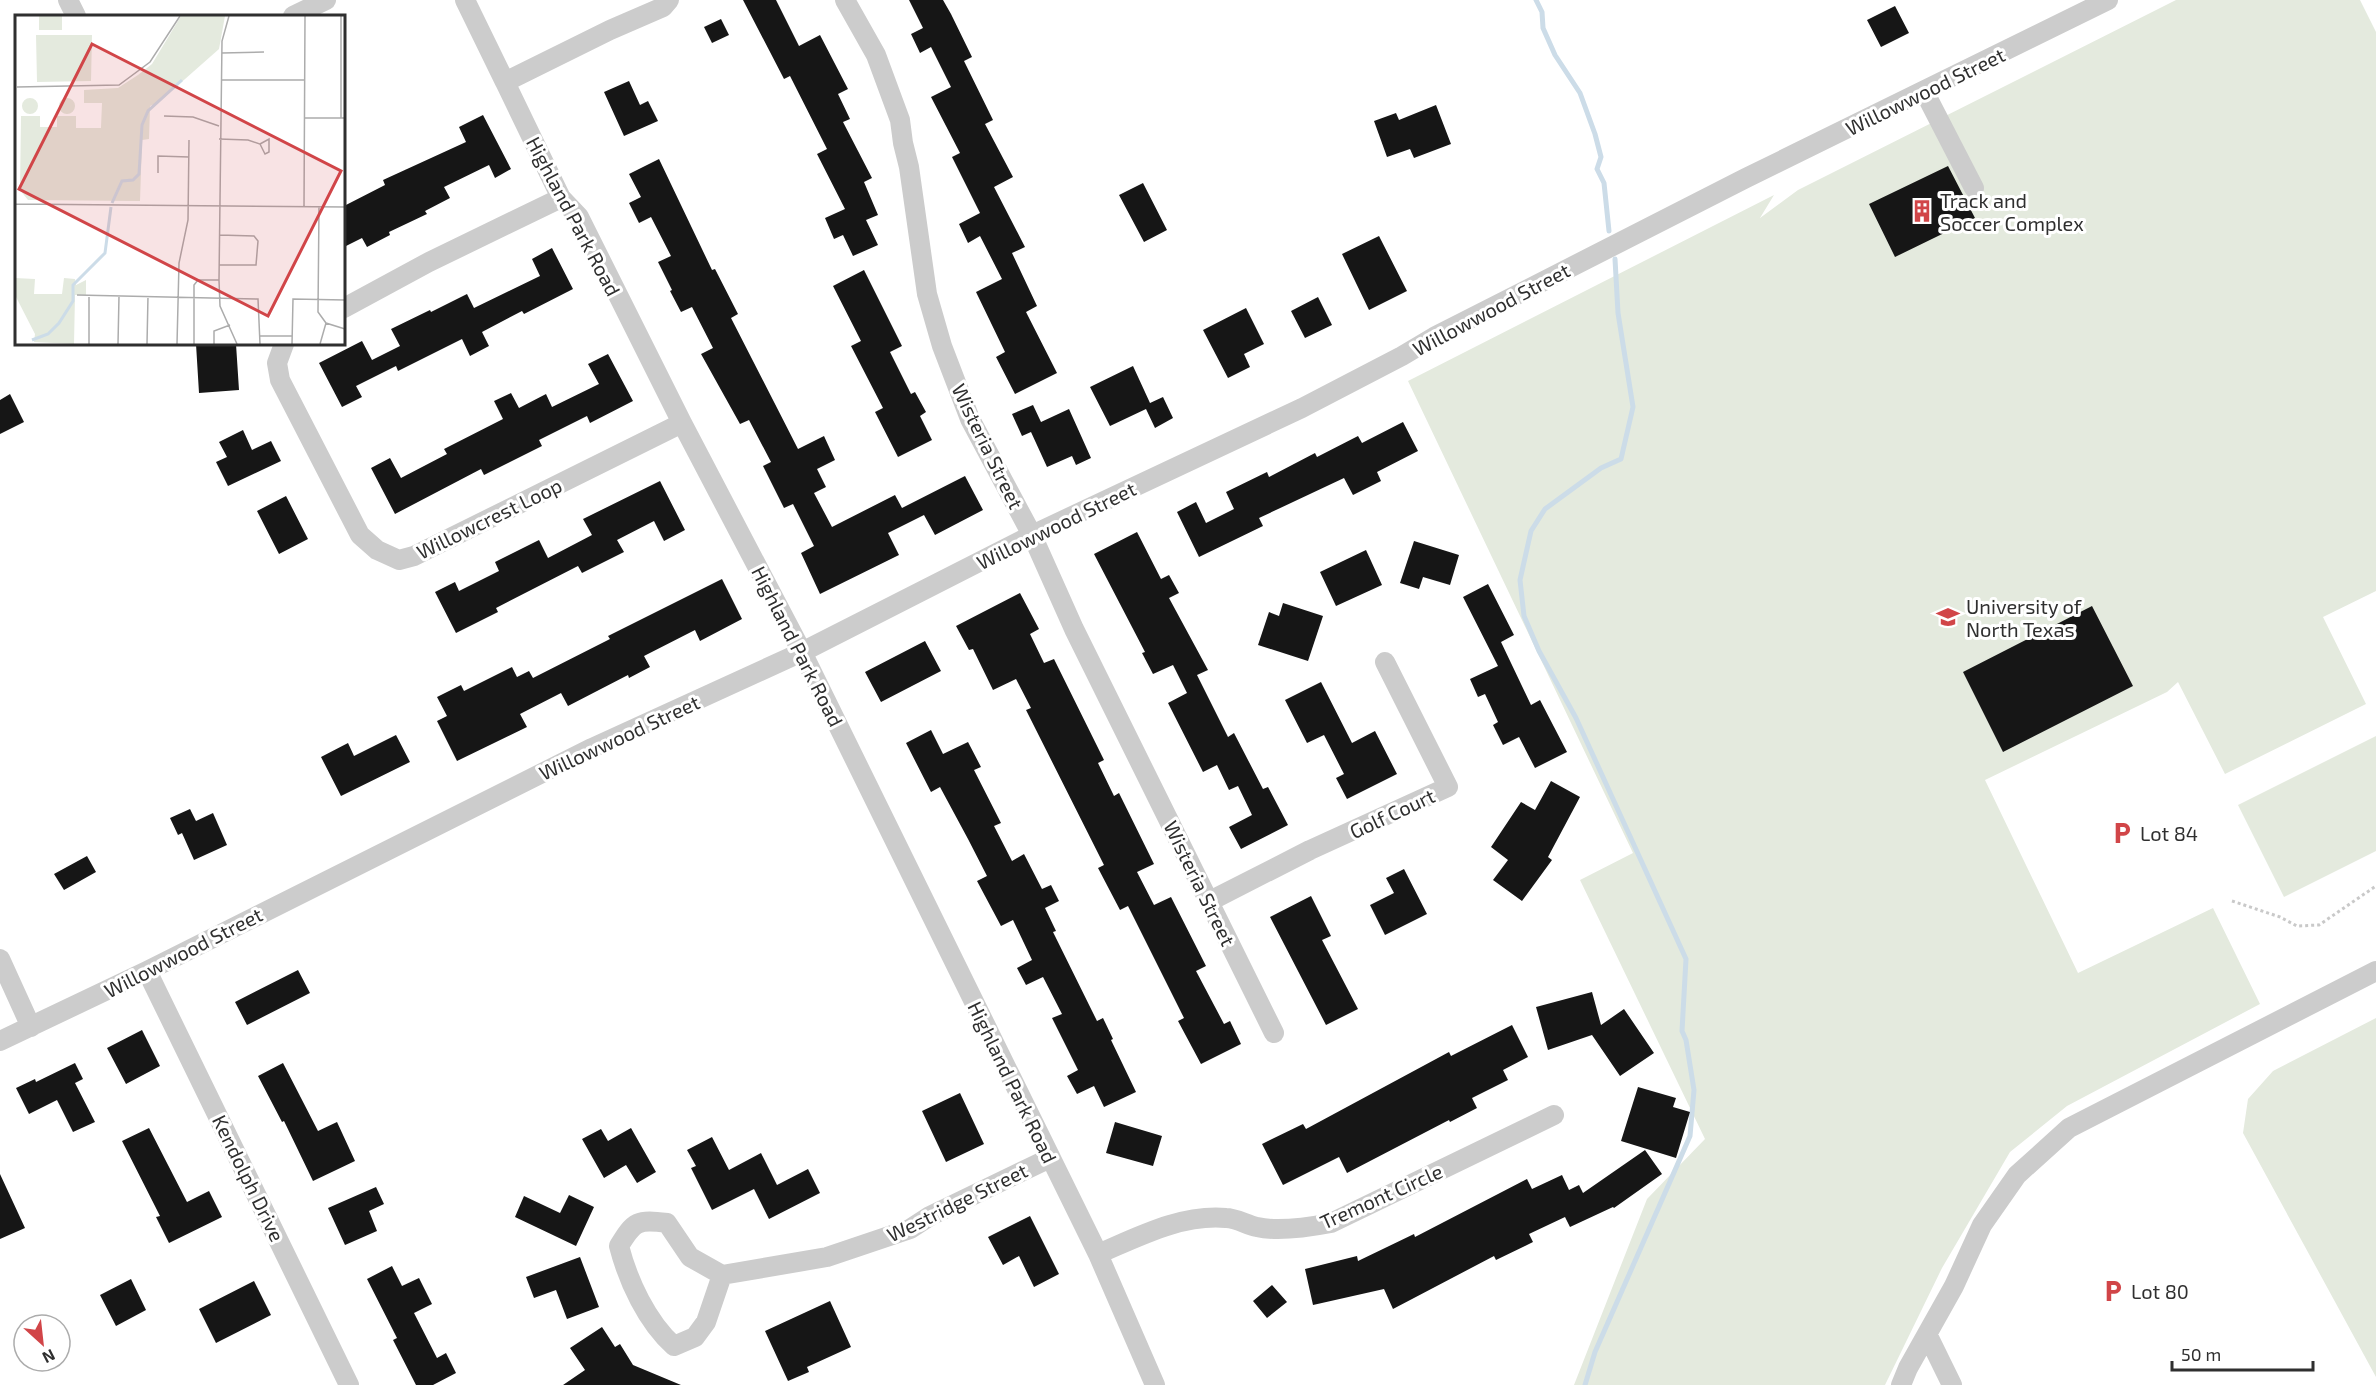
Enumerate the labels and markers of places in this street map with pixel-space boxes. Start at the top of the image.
place label: Track and Soccer Complex [1940,188,2084,235]
building icon: Track and Soccer Complex [1909,198,1935,224]
place label: University of North Texas [1966,594,2082,641]
school or university icon: University of North Texas [1935,604,1961,630]
parking icon: Lot 84 [2109,820,2135,846]
place label: Lot 84 [2140,821,2198,845]
parking icon: Lot 80 [2100,1278,2126,1304]
place label: Lot 80 [2131,1279,2189,1303]

